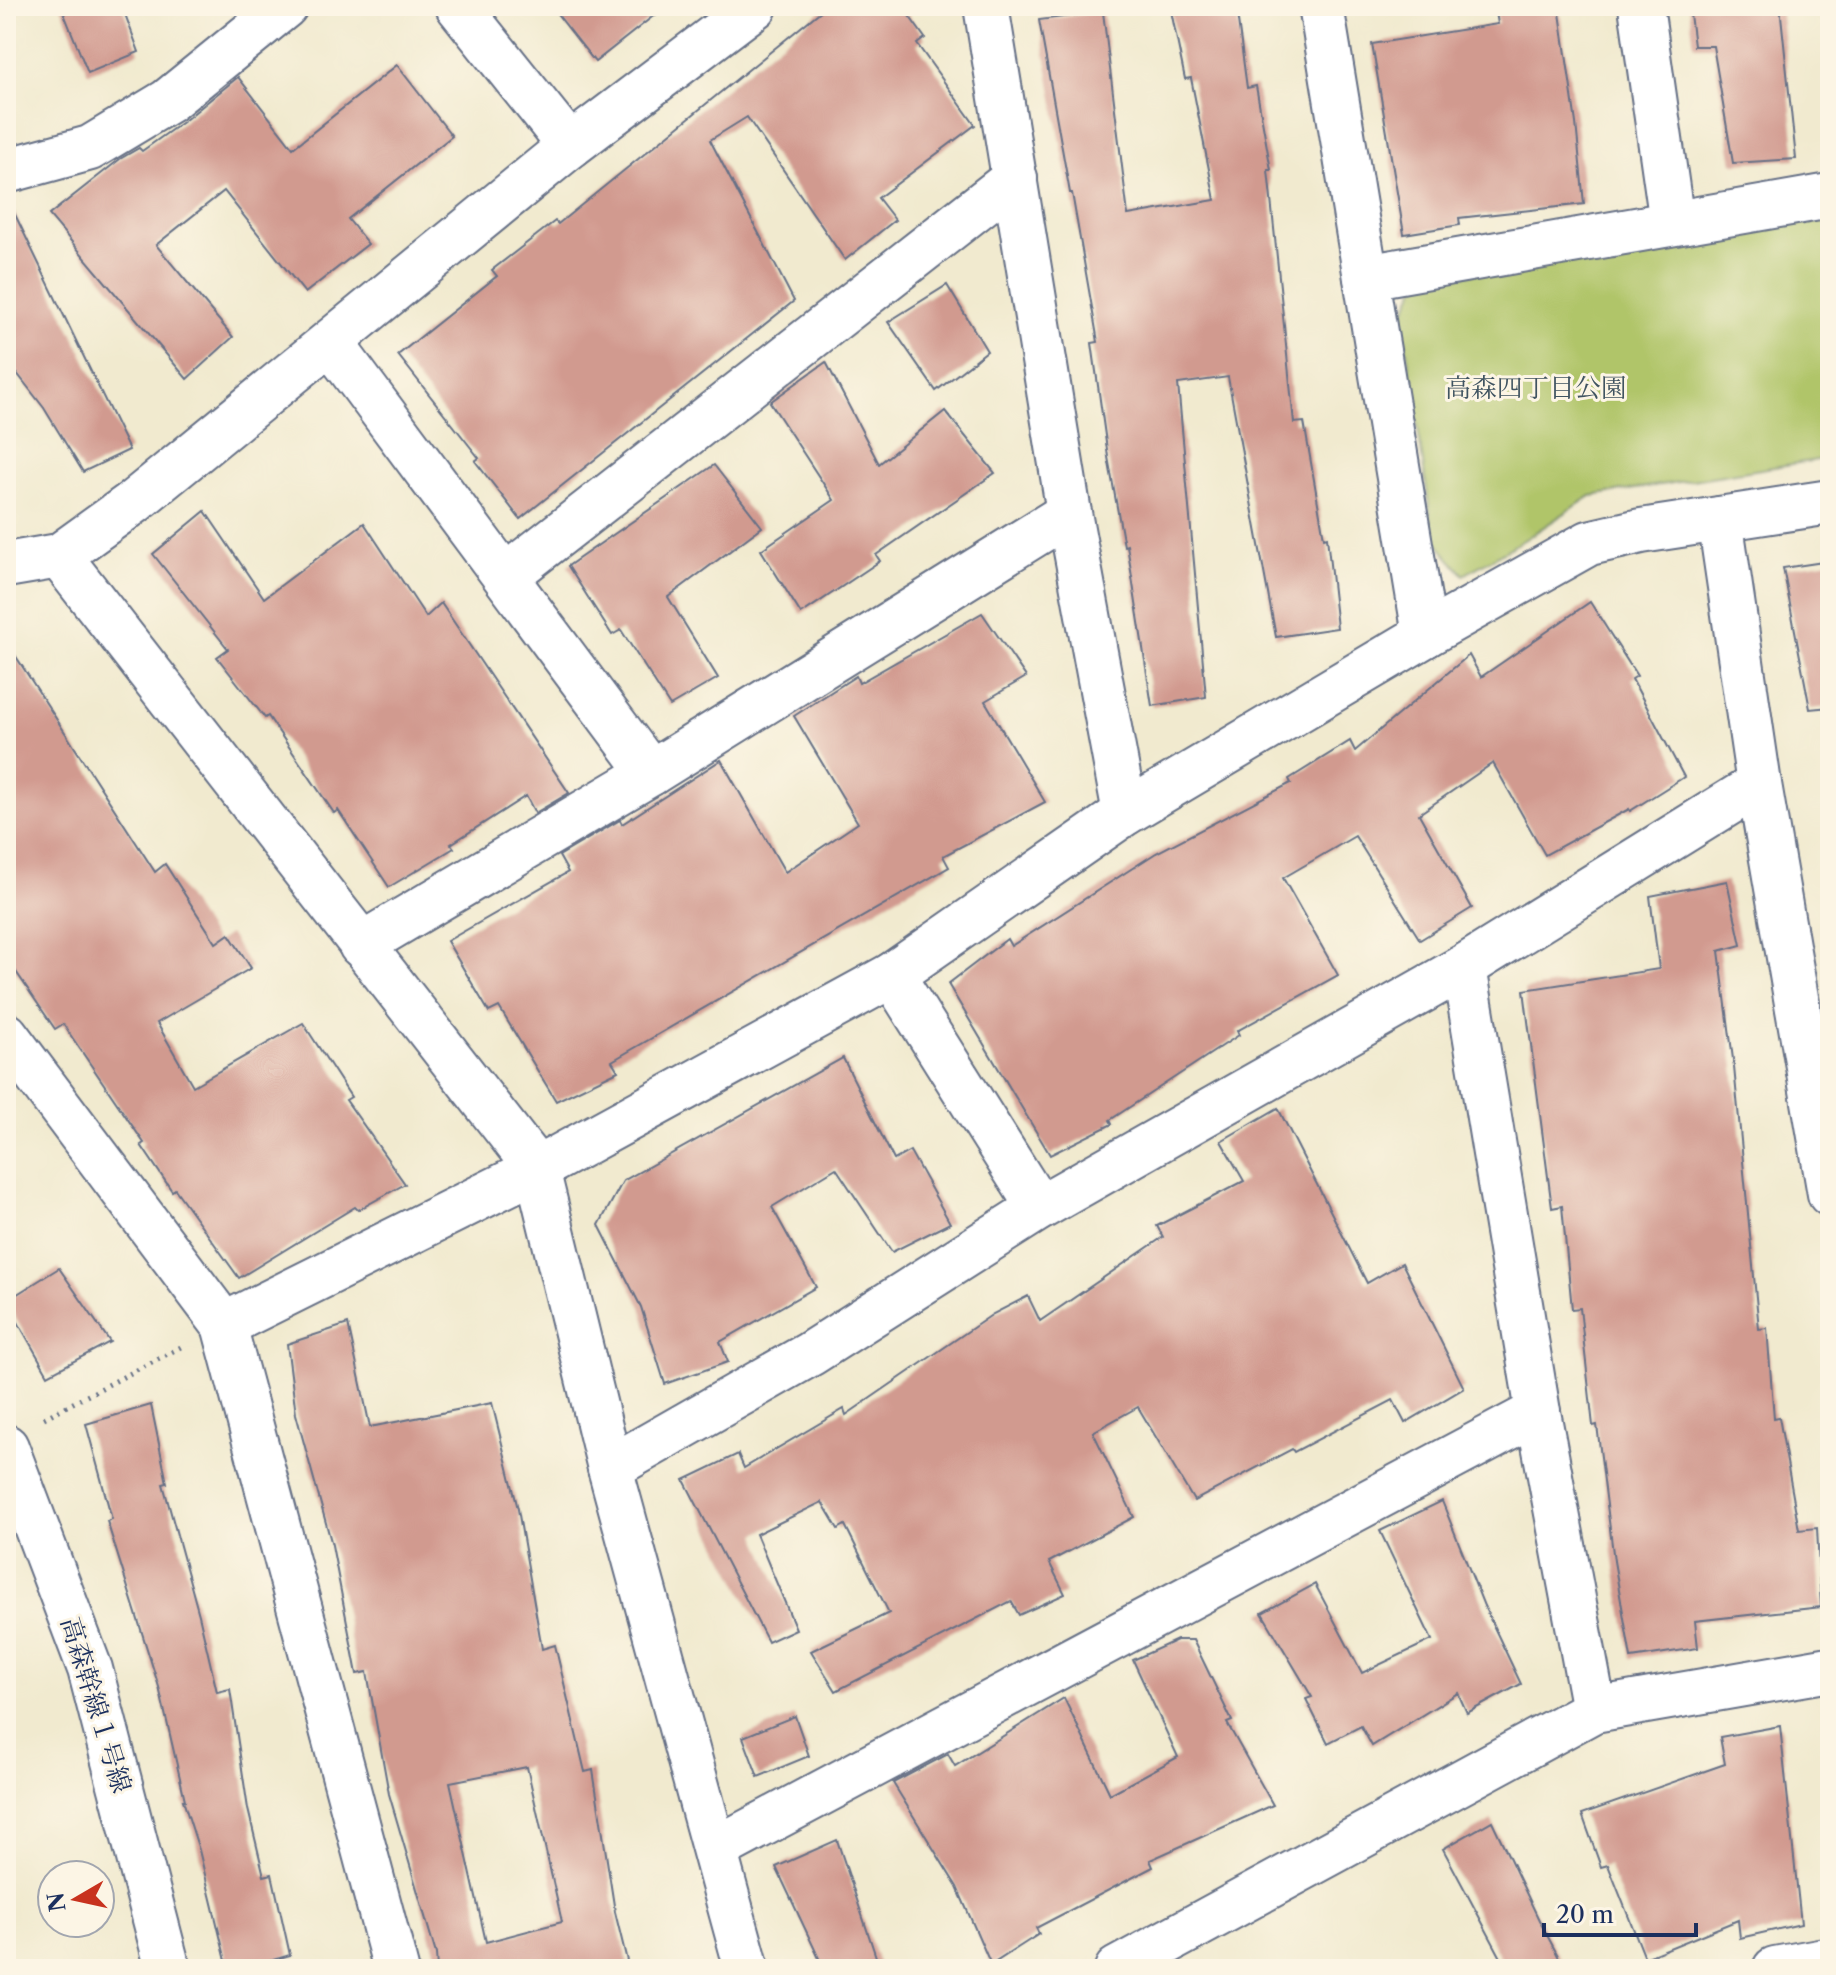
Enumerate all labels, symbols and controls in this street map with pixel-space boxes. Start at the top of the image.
park label: 高森四丁目公園 [1445,372,1627,404]
street label: 高森幹線１号線 [54,1613,138,1797]
north arrow [36,1859,116,1939]
scale bar [1544,1887,1696,1937]
text: N [42,1890,72,1914]
text: 20 m [1556,1900,1614,1929]

